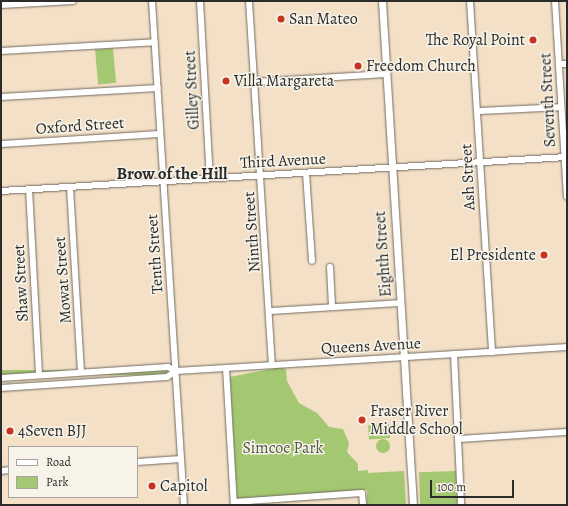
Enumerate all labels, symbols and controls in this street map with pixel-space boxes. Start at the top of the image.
place label: San Mateo [289,9,358,29]
marker: San Mateo [276,14,286,24]
place label: The Royal Point [426,30,525,50]
marker: The Royal Point [528,35,538,45]
street label: Gilley Street [180,50,204,130]
street label: Seventh Street [536,52,560,148]
place label: Freedom Church [366,56,476,76]
marker: Freedom Church [353,61,363,71]
place label: Villa Margareta [234,71,334,91]
marker: Villa Margareta [221,76,231,86]
street label: Oxford Street [35,113,125,139]
street label: Ash Street [457,143,479,211]
street label: Third Avenue [240,149,326,173]
district label: Brow of the Hill [116,164,228,184]
street label: Ninth Street [240,191,264,273]
street label: Eighth Street [370,210,396,298]
street label: Tenth Street [143,213,167,295]
street label: Mowat Street [50,236,76,324]
street label: Shaw Street [9,244,33,322]
place label: El Presidente [450,245,536,265]
marker: El Presidente [539,250,549,260]
street label: Queens Avenue [320,334,422,358]
place label: Fraser River Middle School [370,401,463,439]
marker: Fraser River Middle School [357,415,367,425]
place label: 4Seven BJJ [18,421,87,441]
marker: 4Seven BJJ [5,426,15,436]
park label: Simcoe Park [242,438,324,458]
legend [8,446,138,498]
text: Road [46,454,71,470]
scale bar [432,472,516,498]
text: Park [46,474,69,490]
place label: Capitol [160,476,208,496]
text: 100 m [437,479,466,495]
marker: Capitol [147,481,157,491]

